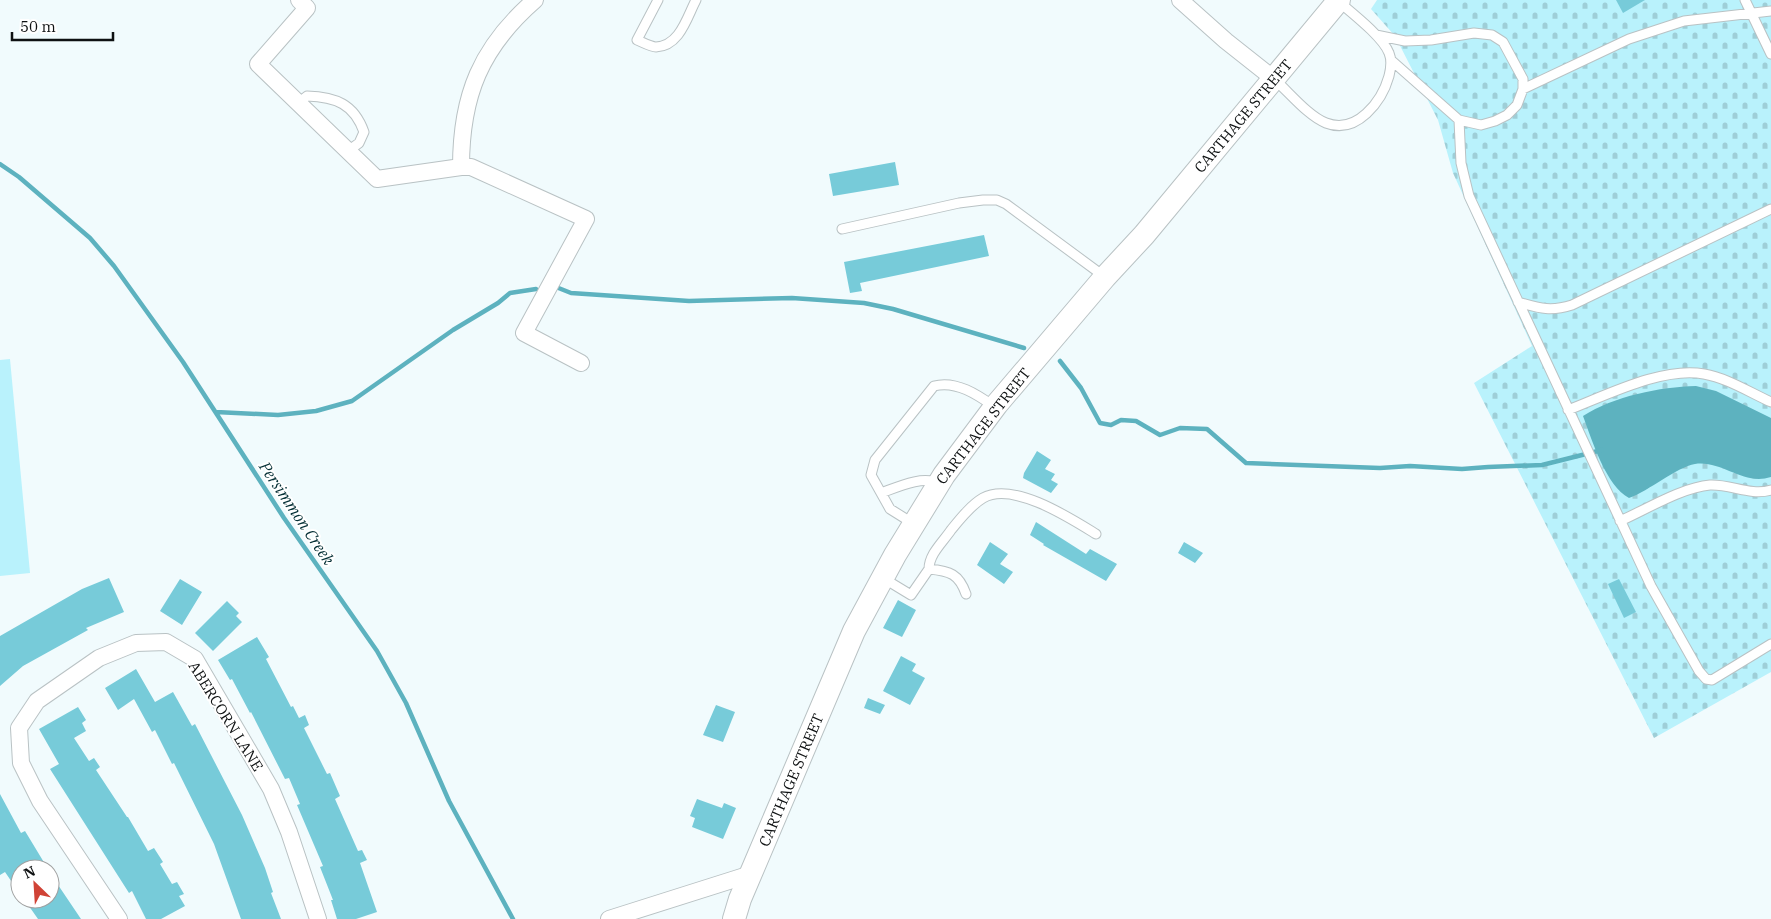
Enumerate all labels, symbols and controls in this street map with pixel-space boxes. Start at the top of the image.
scale bar [12,10,114,42]
text: 50 m [20,17,56,36]
street label: CARTHAGE STREET [1190,55,1296,177]
street label: CARTHAGE STREET [932,364,1034,488]
water label: Persimmon Creek [255,457,339,569]
street label: ABERCORN LANE [185,658,267,774]
street label: CARTHAGE STREET [754,711,828,849]
north arrow [10,859,60,909]
text: N [21,862,38,883]

